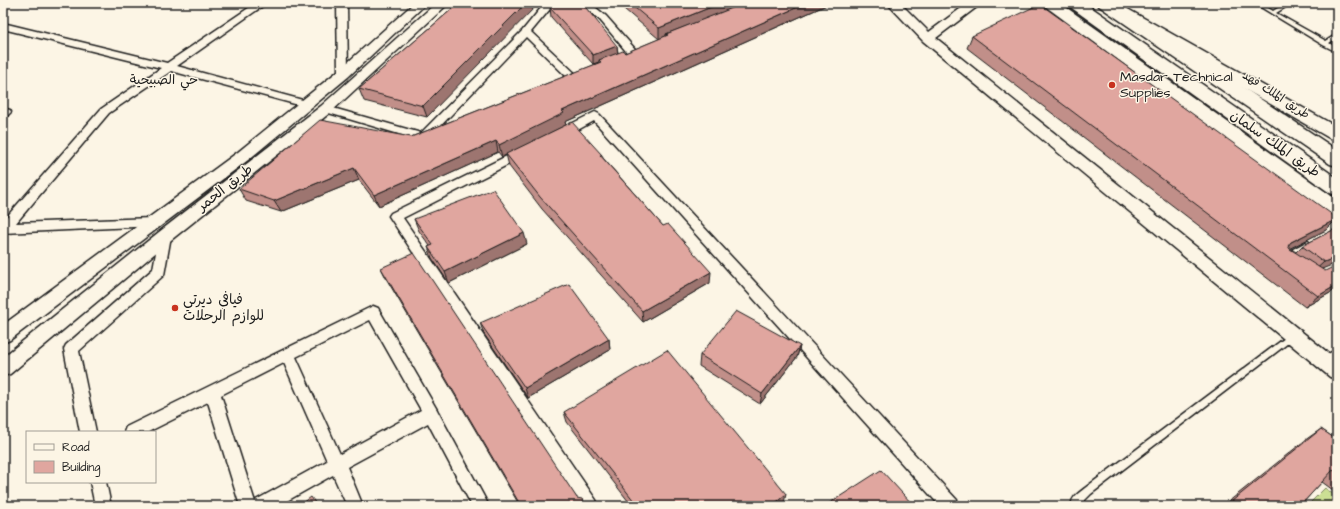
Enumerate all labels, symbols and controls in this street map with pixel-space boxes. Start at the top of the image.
place label: Masdar Technical Supplies [1120,67,1233,103]
street label: طريق الملك فهد [1239,67,1313,123]
district label: حي الصبيحية [130,71,198,91]
marker: Masdar Technical Supplies [1107,80,1117,90]
street label: طريق الملك سلمان [1226,106,1324,182]
street label: طريق الحمر [192,160,257,217]
place label: فيافي ديرتي للوازم الرحلات [183,290,264,327]
marker: فيافي ديرتي للوازم الرحلات [170,303,180,313]
legend [26,431,156,483]
text: Road [62,439,90,456]
text: Building [62,459,100,477]

